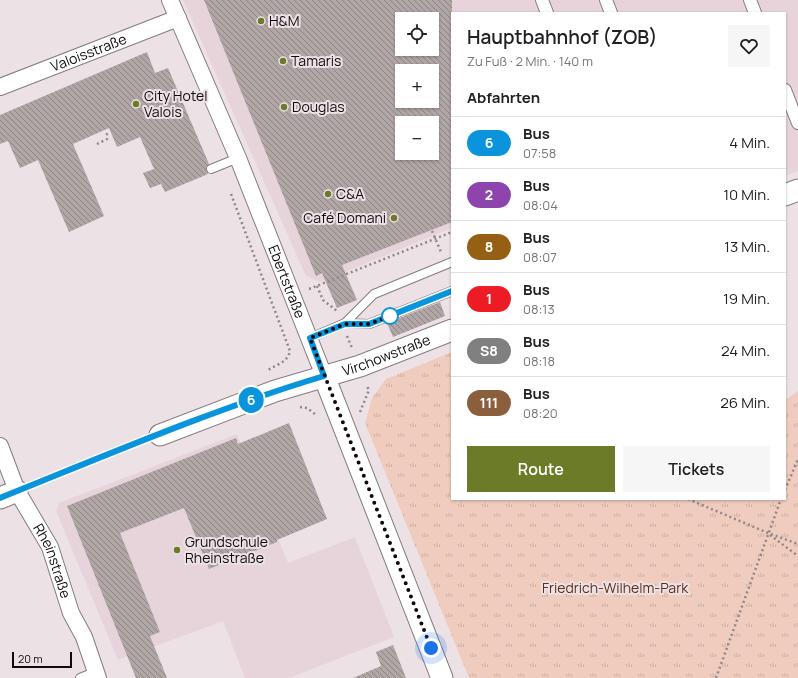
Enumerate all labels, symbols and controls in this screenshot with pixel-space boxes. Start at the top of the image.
place label: H&M [269,11,299,30]
map controls [395,12,439,160]
button: locate [395,12,439,56]
marker: H&M [256,16,266,26]
text: Hauptbahnhof (ZOB) [467,24,658,50]
button: heart [728,25,770,67]
street label: Valoisstraße [48,29,129,75]
place label: Tamaris [291,51,341,70]
text: Zu Fuß · 2 Min. · 140 m [467,52,593,70]
marker: Tamaris [278,56,288,66]
button: + [395,64,439,108]
place label: City Hotel Valois [144,86,208,121]
text: Abfahrten [467,87,540,108]
place label: Douglas [292,97,345,116]
marker: City Hotel Valois [131,99,141,109]
marker: Douglas [279,102,289,112]
button: − [395,116,439,160]
text: Bus [523,123,550,144]
text: 4 Min. [729,132,770,153]
text: 6 [485,133,493,152]
text: 07:58 [523,144,556,162]
text: Bus [523,175,550,196]
place label: C&A [336,184,364,203]
text: 10 Min. [723,184,770,205]
text: 2 [485,185,493,204]
marker: C&A [323,189,333,199]
text: 08:04 [523,196,558,214]
place label: Café Domani [303,208,386,227]
marker: Café Domani [389,213,399,223]
text: Bus [523,227,550,248]
text: 13 Min. [724,236,770,257]
text: 8 [485,237,493,256]
street label: Ebertstraße [264,242,310,321]
text: 08:07 [523,248,557,266]
text: Bus [523,279,550,300]
text: 19 Min. [723,288,770,309]
text: 1 [486,289,492,308]
text: 08:13 [523,300,555,318]
unlabelled marker [381,307,399,325]
street label: Virchowstraße [340,329,433,380]
text: Bus [523,331,550,352]
text: 24 Min. [721,340,770,361]
text: S8 [480,341,498,360]
text: 08:18 [523,352,555,370]
text: Bus [523,383,550,404]
line badge: 6 [238,387,264,413]
text: 6 [247,390,255,409]
text: 26 Min. [720,392,770,413]
text: 111 [480,393,498,412]
text: 08:20 [523,404,558,422]
button: Route [467,446,615,492]
button: Tickets [623,446,770,492]
street label: Rheinstraße [29,520,76,601]
place label: Grundschule Rheinstraße [185,532,268,567]
marker: Grundschule Rheinstraße [172,545,182,555]
park label: Friedrich-Wilhelm-Park [542,578,689,597]
your location [421,638,441,658]
scale bar [12,650,72,669]
text: 20 m [18,651,43,666]

